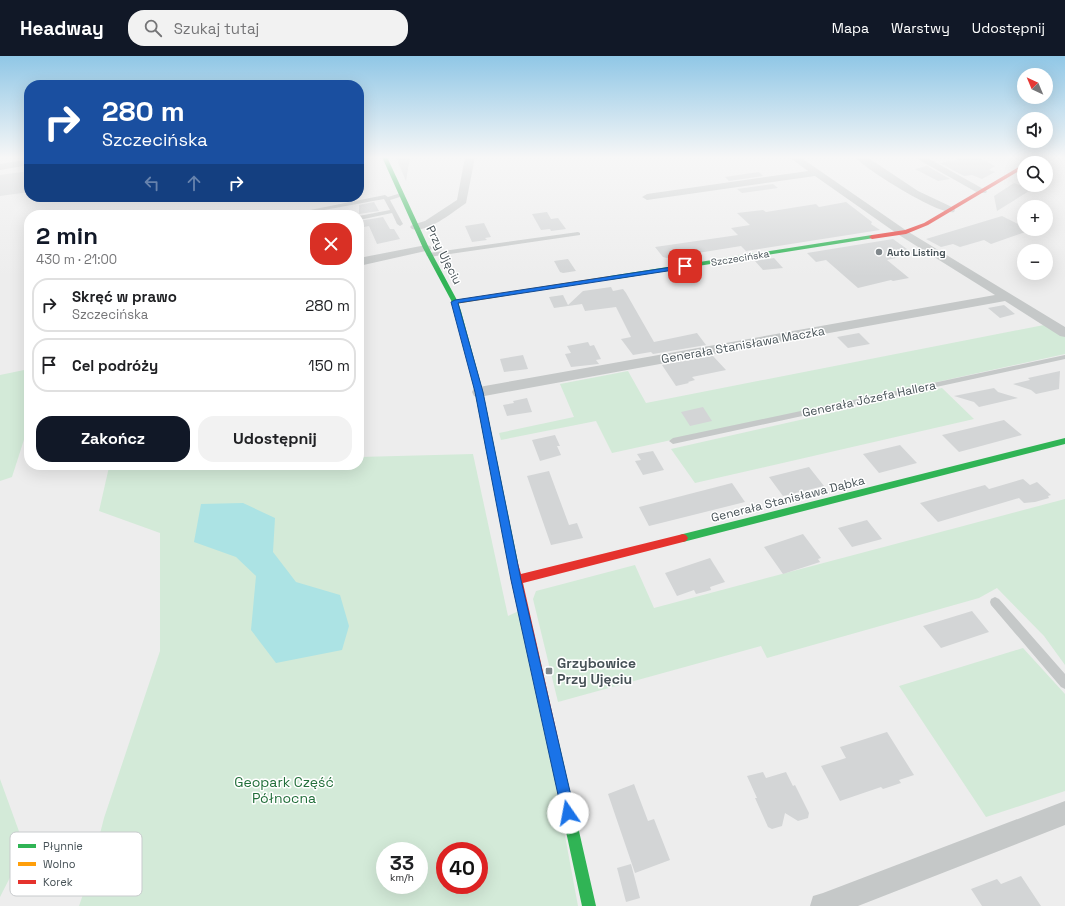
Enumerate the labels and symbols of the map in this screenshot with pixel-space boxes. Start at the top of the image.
north arrow [1017,68,1053,104]
street label: Przy Ujęciu [422,223,466,287]
place label: Auto Listing [887,246,946,259]
street label: Szczecińska [710,247,770,269]
marker: Auto Listing [874,247,884,257]
pin [668,249,702,283]
street label: Generała Stanisława Maczka [660,323,826,367]
street label: Generała Józefa Hallera [801,377,937,421]
street label: Generała Stanisława Dąbka [709,472,867,526]
place label: Grzybowice Przy Ujęciu [557,654,636,688]
marker: Grzybowice Przy Ujęciu [544,666,554,676]
park label: Geopark Część Północna [234,773,334,807]
position arrow [547,792,589,834]
legend [10,832,142,896]
text: Płynnie [43,839,83,853]
speed limit sign: 40 [436,842,488,894]
text: Wolno [43,857,76,871]
text: Korek [43,875,73,889]

